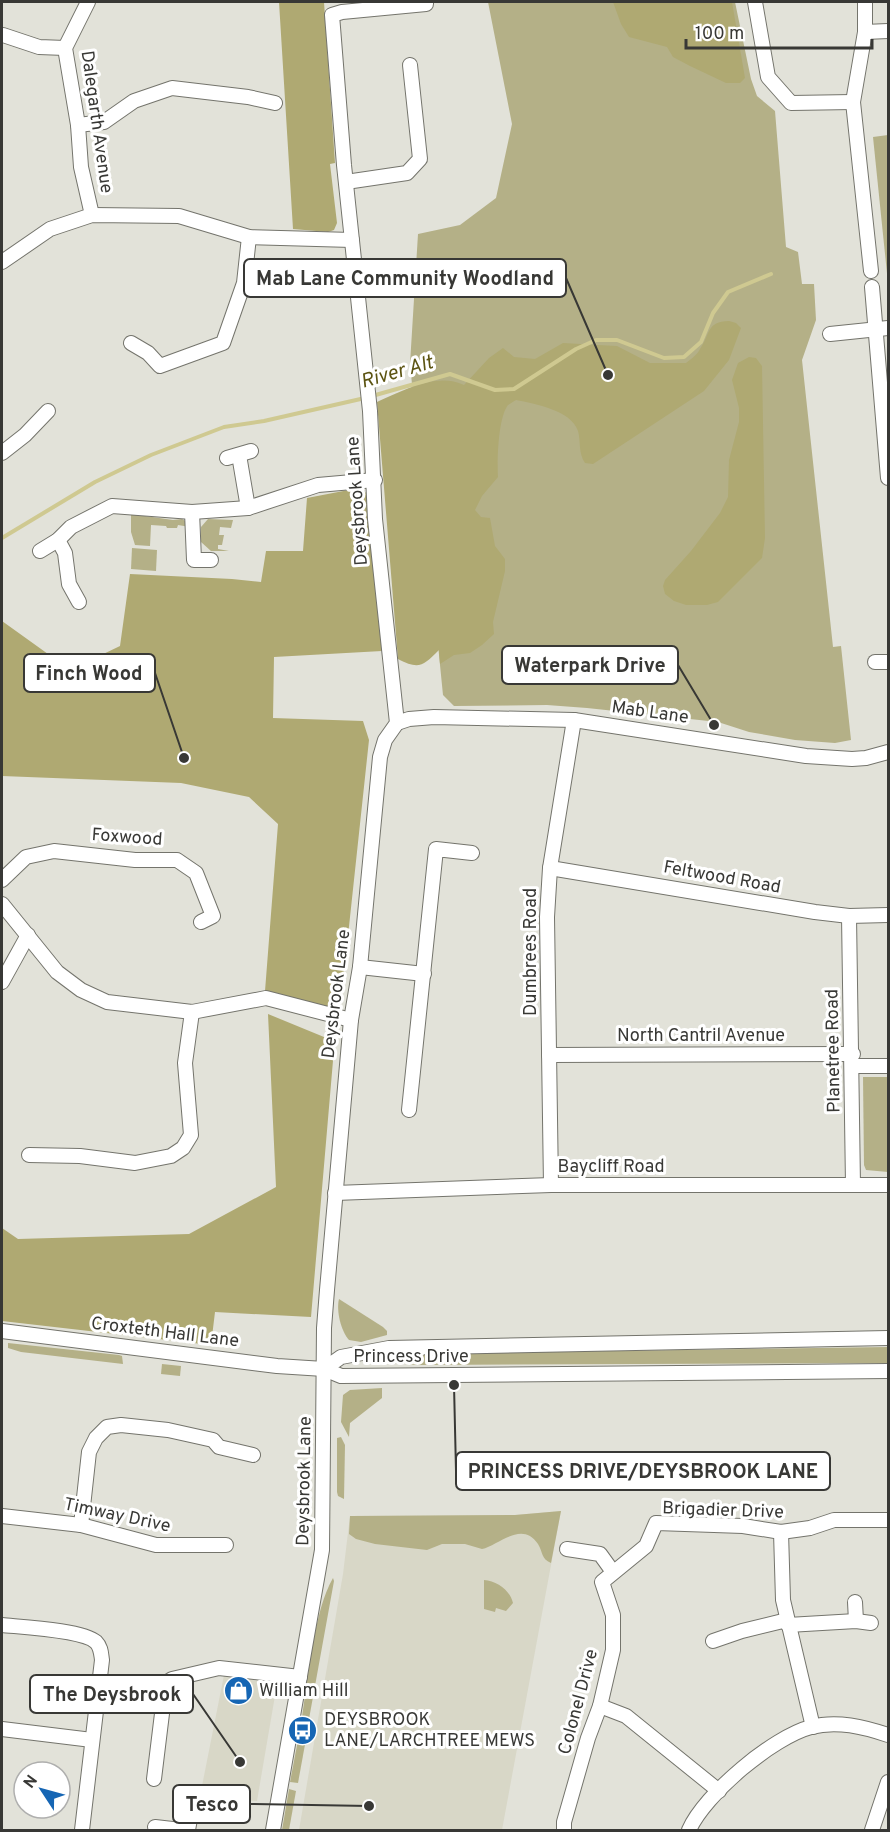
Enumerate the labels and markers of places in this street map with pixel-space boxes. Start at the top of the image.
callout: Mab Lane Community Woodland [244,259,566,297]
callout: Waterpark Drive [502,646,678,684]
callout: Finch Wood [24,654,155,692]
callout: PRINCESS DRIVE/DEYSBROOK LANE [456,1452,830,1490]
callout: The Deysbrook [30,1675,193,1713]
shop icon: William Hill [222,1675,254,1707]
place label: William Hill [259,1680,348,1703]
place label: DEYSBROOK LANE/LARCHTREE MEWS [324,1709,535,1753]
bus stop icon: DEYSBROOK LANE/LARCHTREE MEWS [287,1714,319,1746]
callout: Tesco [173,1785,250,1823]

